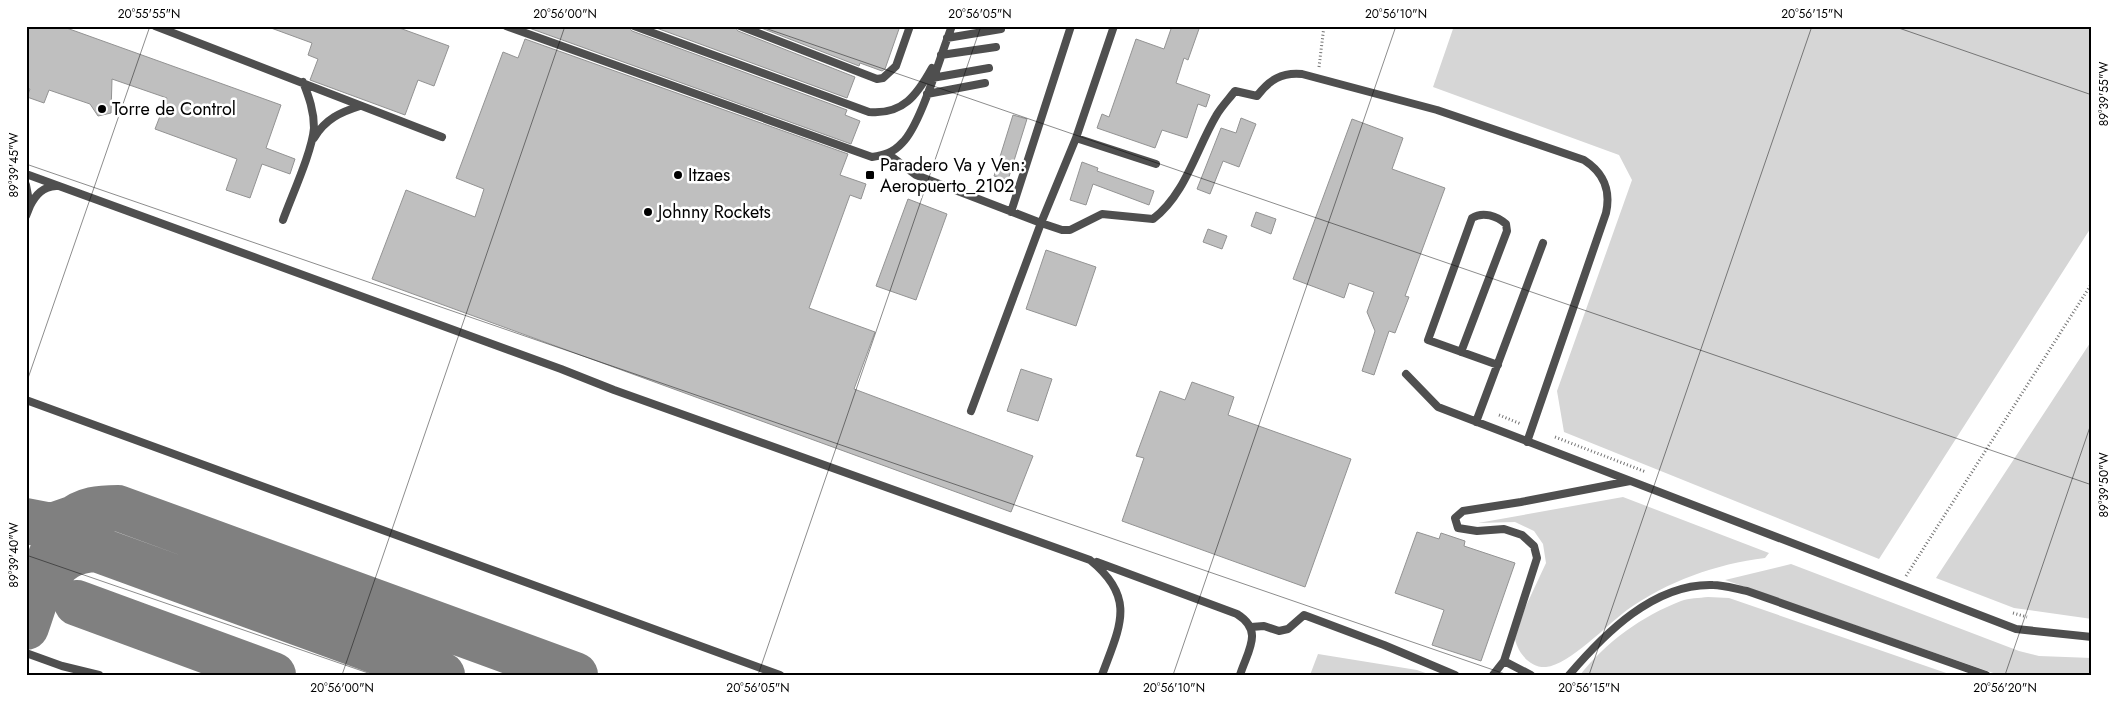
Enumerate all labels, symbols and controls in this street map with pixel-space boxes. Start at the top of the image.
text: 20°55'55"N [118,5,180,23]
text: 20°56'00"N [533,5,597,23]
text: 20°56'05"N [948,5,1012,23]
text: 20°56'10"N [1365,5,1427,23]
text: 20°56'15"N [1781,5,1843,23]
text: 89°39'55"W [2095,62,2113,126]
place label: Torre de Control [112,96,236,122]
marker: Torre de Control [96,103,108,115]
text: 89°39'45"W [5,132,23,197]
place label: Paradero Va y Ven: Aeropuerto_2102 [880,152,1026,199]
place label: Itzaes [688,162,730,188]
marker: Itzaes [672,169,684,181]
marker: Paradero Va y Ven: Aeropuerto_2102 [864,169,876,181]
place label: Johnny Rockets [656,199,771,225]
marker: Johnny Rockets [642,206,654,218]
text: 89°39'50"W [2095,452,2113,518]
text: 89°39'40"W [5,522,23,588]
text: 20°56'00"N [310,679,374,697]
text: 20°56'05"N [726,679,790,697]
text: 20°56'10"N [1143,679,1205,697]
text: 20°56'15"N [1558,679,1620,697]
text: 20°56'20"N [1973,679,2037,697]

